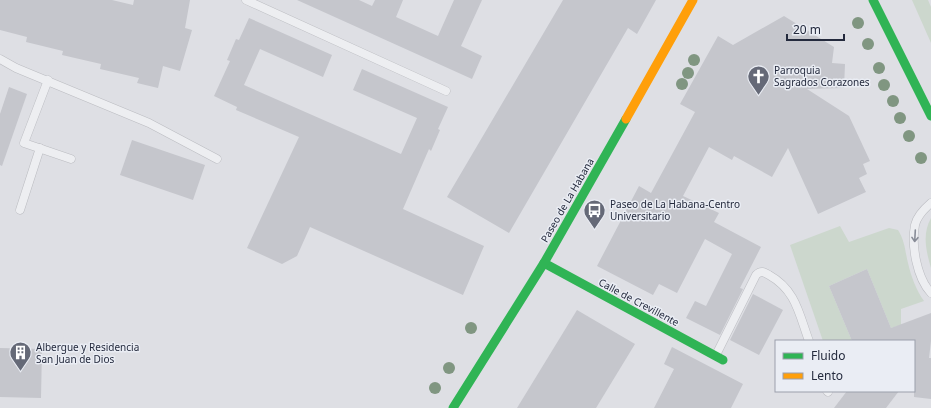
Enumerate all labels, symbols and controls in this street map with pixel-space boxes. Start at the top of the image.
scale bar [787,16,844,42]
text: 20 m [793,21,821,38]
church icon: Parroquia Sagrados Corazones [745,63,771,96]
place label: Parroquia Sagrados Corazones [774,63,870,89]
street label: Paseo de La Habana [537,155,597,245]
bus stop icon: Paseo de La Habana-Centro Universitario [582,197,608,230]
place label: Paseo de La Habana-Centro Universitario [610,197,740,223]
one-way arrow [911,229,918,242]
street label: Calle de Crevillente [596,275,682,329]
building icon: Albergue y Residencia San Juan de Dios [8,340,34,373]
place label: Albergue y Residencia San Juan de Dios [36,340,139,366]
legend [775,340,915,392]
text: Fluido [811,347,845,364]
text: Lento [811,367,843,384]

